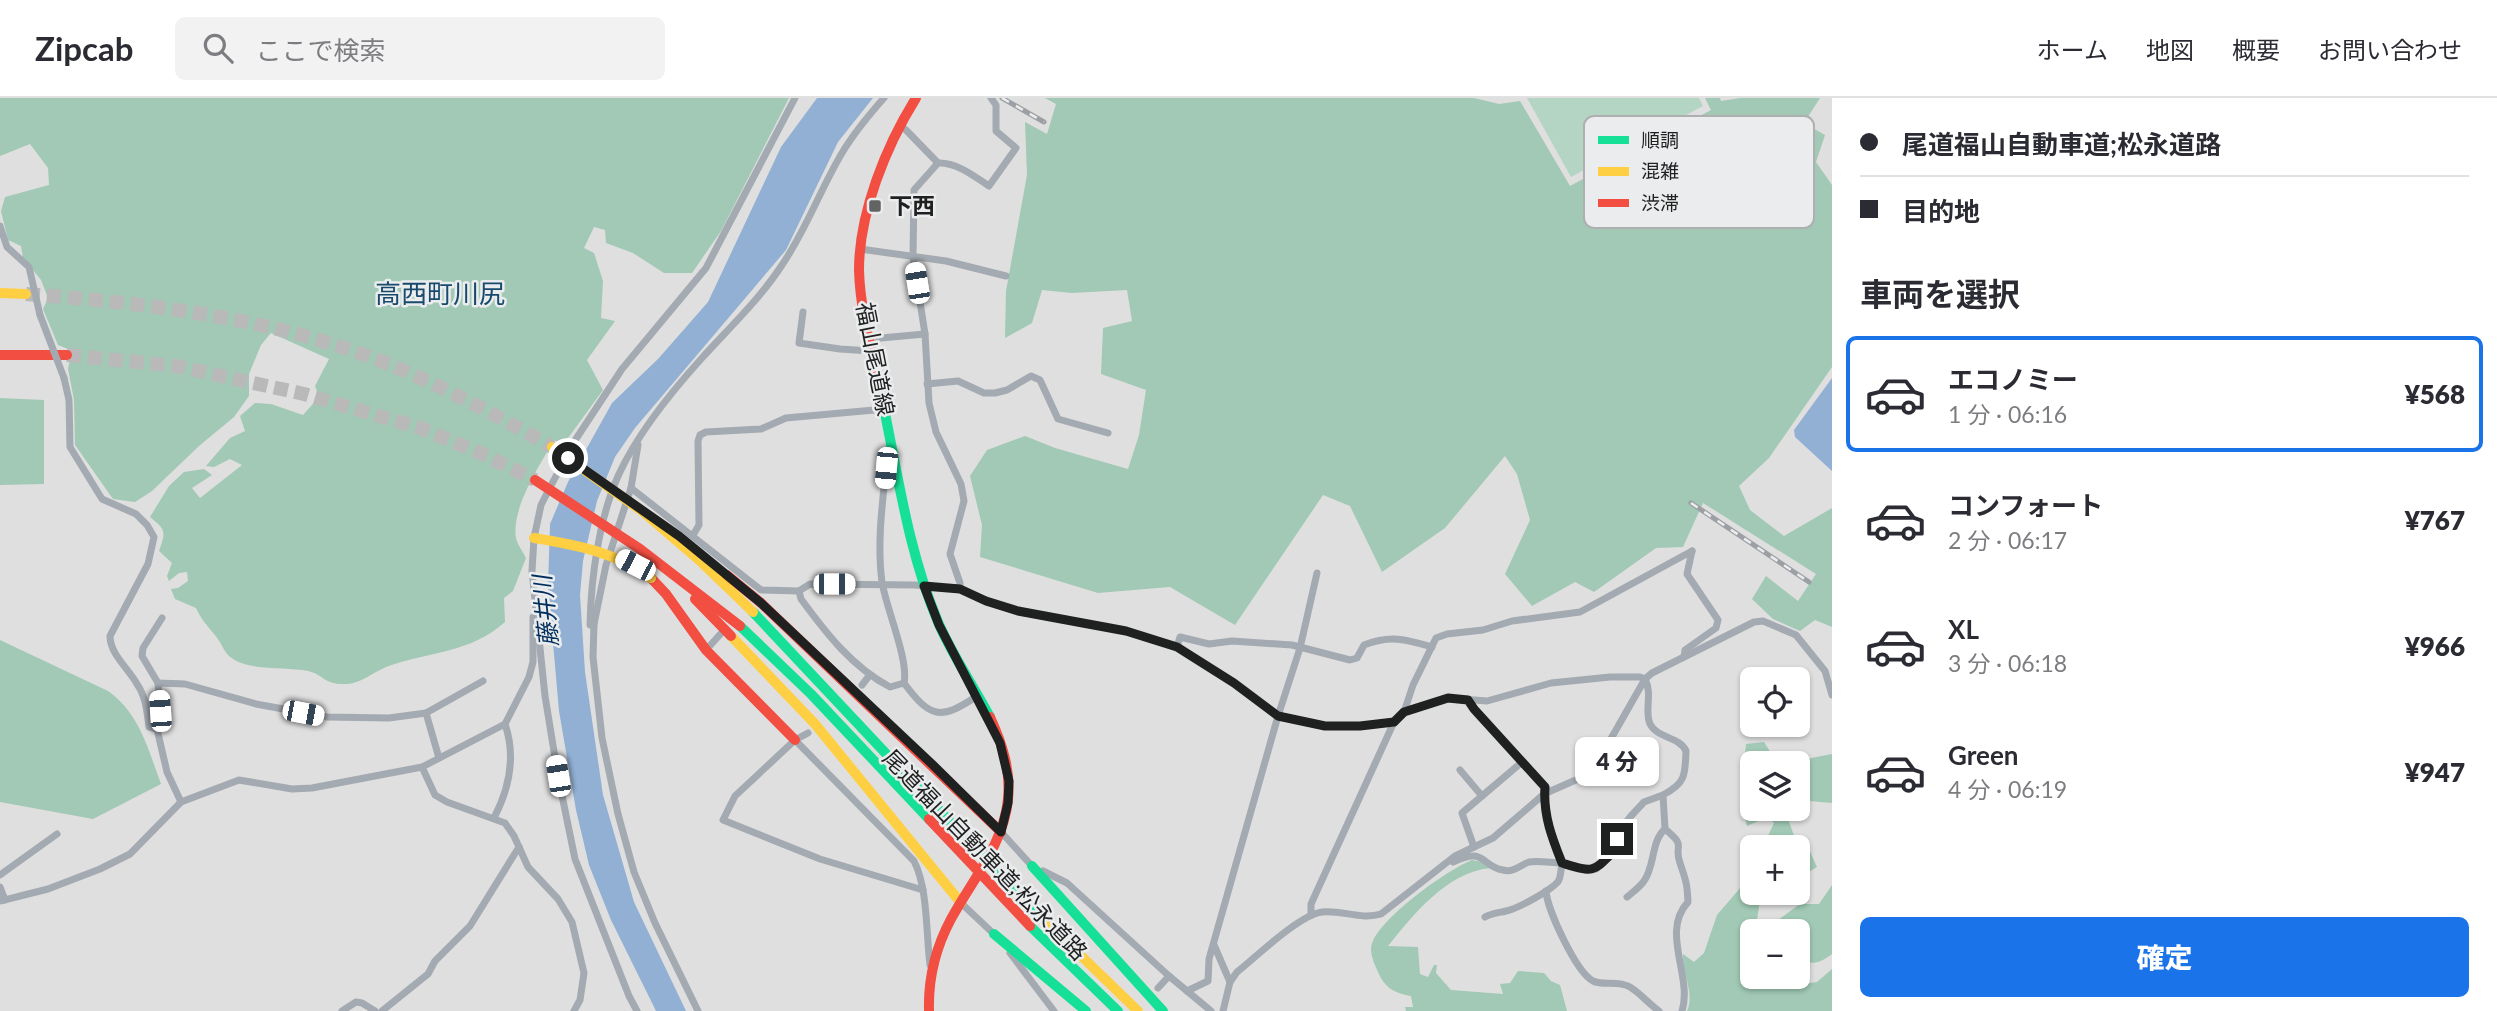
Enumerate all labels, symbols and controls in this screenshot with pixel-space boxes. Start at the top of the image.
search box [175,17,665,80]
text: Zipcab [35,28,133,68]
icon: search [199,29,237,67]
text: ここで検索 [255,34,385,66]
text: ホーム [2037,35,2108,64]
text: 地図 [2146,35,2194,64]
text: 概要 [2232,35,2280,64]
text: お問い合わせ [2318,35,2462,64]
legend [1584,116,1814,228]
text: 順調 [1641,128,1679,151]
text: 尾道福山自動車道;松永道路 [1902,128,2221,160]
text: 混雑 [1641,159,1679,182]
place label: 下西 [889,191,935,219]
text: 渋滞 [1641,191,1679,214]
text: 目的地 [1902,195,1980,227]
marker: 下西 [867,198,883,214]
car [904,261,931,305]
text: 車両を選択 [1860,274,2020,313]
district label: 高西町川尻 [375,277,505,309]
street label: 福山尾道線 [851,300,901,418]
icon: car [1864,363,1927,426]
text: エコノミー [1948,363,2078,395]
text: ¥568 [2405,378,2465,410]
text: 1 分 · 06:16 [1948,400,2067,428]
route start [552,442,584,474]
car [874,446,899,490]
icon: car [1864,489,1927,552]
text: コンフォート [1948,489,2103,521]
text: ¥767 [2405,504,2465,536]
text: 2 分 · 06:17 [1948,526,2067,554]
car [612,546,659,584]
water label: 藤井川 [526,571,563,648]
car [814,574,856,595]
text: XL [1948,613,1979,645]
icon: car [1864,615,1927,678]
text: ¥966 [2405,630,2465,662]
text: 3 分 · 06:18 [1948,649,2067,677]
map controls [1740,667,1810,989]
button: locate [1740,667,1810,737]
car [149,689,172,733]
car [281,699,326,727]
callout: 4 分 [1575,738,1659,786]
text: Green [1948,739,2018,771]
icon: car [1864,741,1927,804]
street label: 尾道福山自動車道;松永道路 [878,743,1094,965]
text: 4 分 [1596,747,1638,775]
button: layers [1740,751,1810,821]
car [545,754,572,798]
text: ¥947 [2405,756,2465,788]
text: 4 分 · 06:19 [1948,775,2067,803]
route end [1601,823,1633,855]
button: + [1740,835,1810,905]
button: 確定 [1860,917,2469,997]
button: − [1740,919,1810,989]

